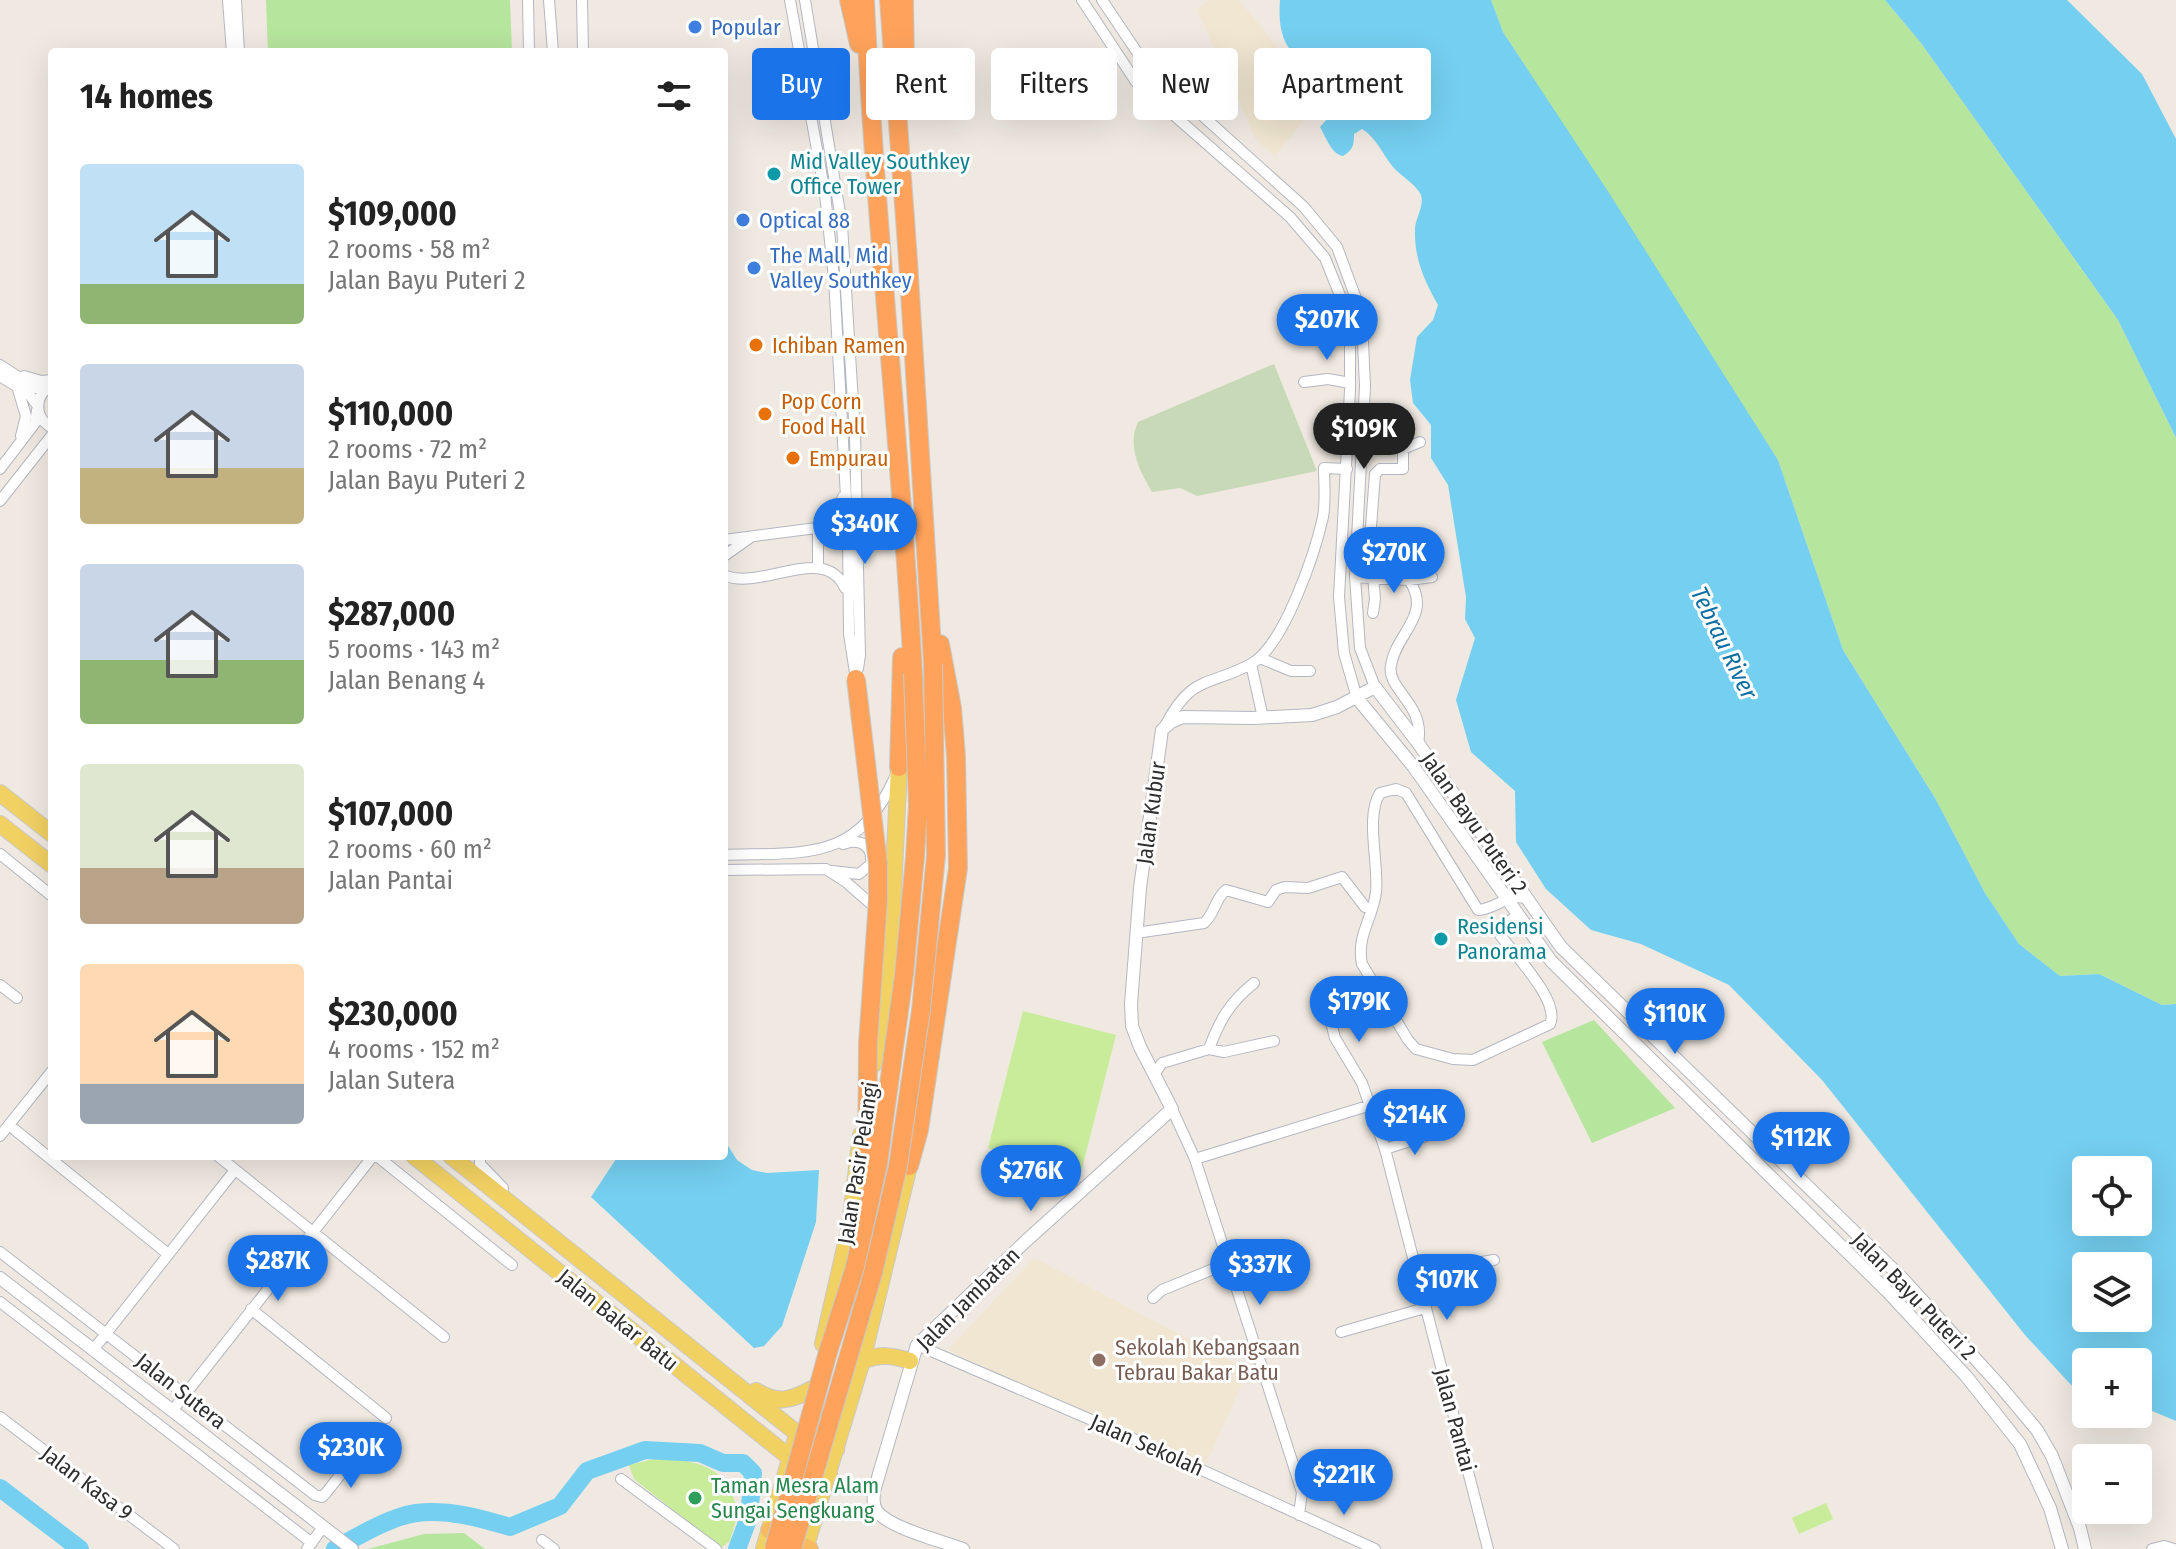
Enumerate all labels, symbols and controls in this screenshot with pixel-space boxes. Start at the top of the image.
place label: Popular [711,14,781,41]
marker: Popular [686,18,704,36]
chip: Buy [752,48,850,120]
chip: Rent [866,48,975,120]
chip: Filters [991,48,1117,120]
chip: New [1133,48,1238,120]
chip: Apartment [1254,48,1431,120]
icon: filters [652,74,696,118]
text: 14 homes [80,76,213,117]
place label: Mid Valley Southkey Office Tower [790,148,970,200]
marker: Mid Valley Southkey Office Tower [765,165,783,183]
text: $109,000 [328,193,457,234]
icon: home [144,196,240,292]
place label: Optical 88 [759,207,850,234]
marker: Optical 88 [734,211,752,229]
text: 2 rooms · 58 m² [328,234,490,265]
place label: The Mall, Mid Valley Southkey [770,242,912,294]
marker: The Mall, Mid Valley Southkey [745,259,763,277]
text: Jalan Bayu Puteri 2 [328,265,525,296]
pin: $207K [1271,294,1383,362]
text: $207K [1295,304,1359,335]
place label: Ichiban Ramen [772,332,905,359]
marker: Ichiban Ramen [747,336,765,354]
place label: Pop Corn Food Hall [781,388,866,440]
text: $110,000 [328,393,453,434]
icon: home [144,396,240,492]
pin: $109K [1308,403,1420,471]
marker: Pop Corn Food Hall [756,405,774,423]
text: $109K [1331,413,1397,444]
text: 2 rooms · 72 m² [328,434,487,465]
place label: Empurau [809,445,889,472]
marker: Empurau [784,449,802,467]
text: Jalan Bayu Puteri 2 [328,465,525,496]
pin: $340K [809,498,921,566]
text: $340K [831,508,899,539]
pin: $270K [1338,527,1450,595]
text: $270K [1362,537,1426,568]
water label: Tebrau River [1685,582,1763,704]
text: $287,000 [328,593,455,634]
icon: home [144,596,240,692]
text: 5 rooms · 143 m² [328,634,500,665]
text: Jalan Benang 4 [328,665,485,696]
street label: Jalan Bayu Puteri 2 [1415,747,1533,899]
street label: Jalan Kubur [1130,759,1172,866]
text: $107,000 [328,793,453,834]
icon: home [144,796,240,892]
text: 2 rooms · 60 m² [328,834,492,865]
text: Jalan Pantai [328,865,453,896]
place label: Residensi Panorama [1457,913,1547,965]
marker: Residensi Panorama [1432,930,1450,948]
pin: $179K [1303,976,1415,1044]
text: $179K [1328,986,1390,1017]
pin: $110K [1619,988,1731,1056]
text: $230,000 [328,993,458,1034]
icon: home [144,996,240,1092]
text: $110K [1644,998,1706,1029]
text: 4 rooms · 152 m² [328,1034,500,1065]
text: Jalan Sutera [328,1065,455,1096]
street label: Jalan Pasir Pelangi [832,1080,884,1246]
pin: $214K [1359,1089,1471,1157]
text: $214K [1383,1099,1447,1130]
pin: $112K [1745,1112,1857,1180]
text: $112K [1771,1122,1831,1153]
pin: $276K [975,1145,1087,1213]
text: $276K [999,1155,1063,1186]
map controls [2072,1156,2152,1524]
button: locate [2072,1156,2152,1236]
street label: Jalan Bayu Puteri 2 [1846,1227,1982,1365]
pin: $287K [222,1235,334,1303]
pin: $337K [1204,1239,1316,1307]
street label: Jalan Jambatan [911,1242,1025,1356]
text: $287K [246,1245,310,1276]
text: $337K [1228,1249,1292,1280]
button: layers [2072,1252,2152,1332]
pin: $107K [1391,1254,1503,1322]
street label: Jalan Bakar Batu [552,1263,684,1377]
text: $107K [1416,1264,1478,1295]
place label: Sekolah Kebangsaan Tebrau Bakar Batu [1115,1334,1300,1386]
street label: Jalan Sutera [130,1347,232,1435]
button: + [2072,1348,2152,1428]
marker: Sekolah Kebangsaan Tebrau Bakar Batu [1090,1351,1108,1369]
street label: Jalan Pantai [1428,1365,1482,1475]
street label: Jalan Sekolah [1086,1408,1208,1482]
pin: $230K [295,1422,407,1490]
text: $230K [318,1432,384,1463]
street label: Jalan Kasa 9 [36,1440,138,1526]
button: − [2072,1444,2152,1524]
pin: $221K [1288,1449,1400,1517]
text: $221K [1313,1459,1375,1490]
place label: Taman Mesra Alam Sungai Sengkuang [711,1472,879,1524]
marker: Taman Mesra Alam Sungai Sengkuang [686,1489,704,1507]

